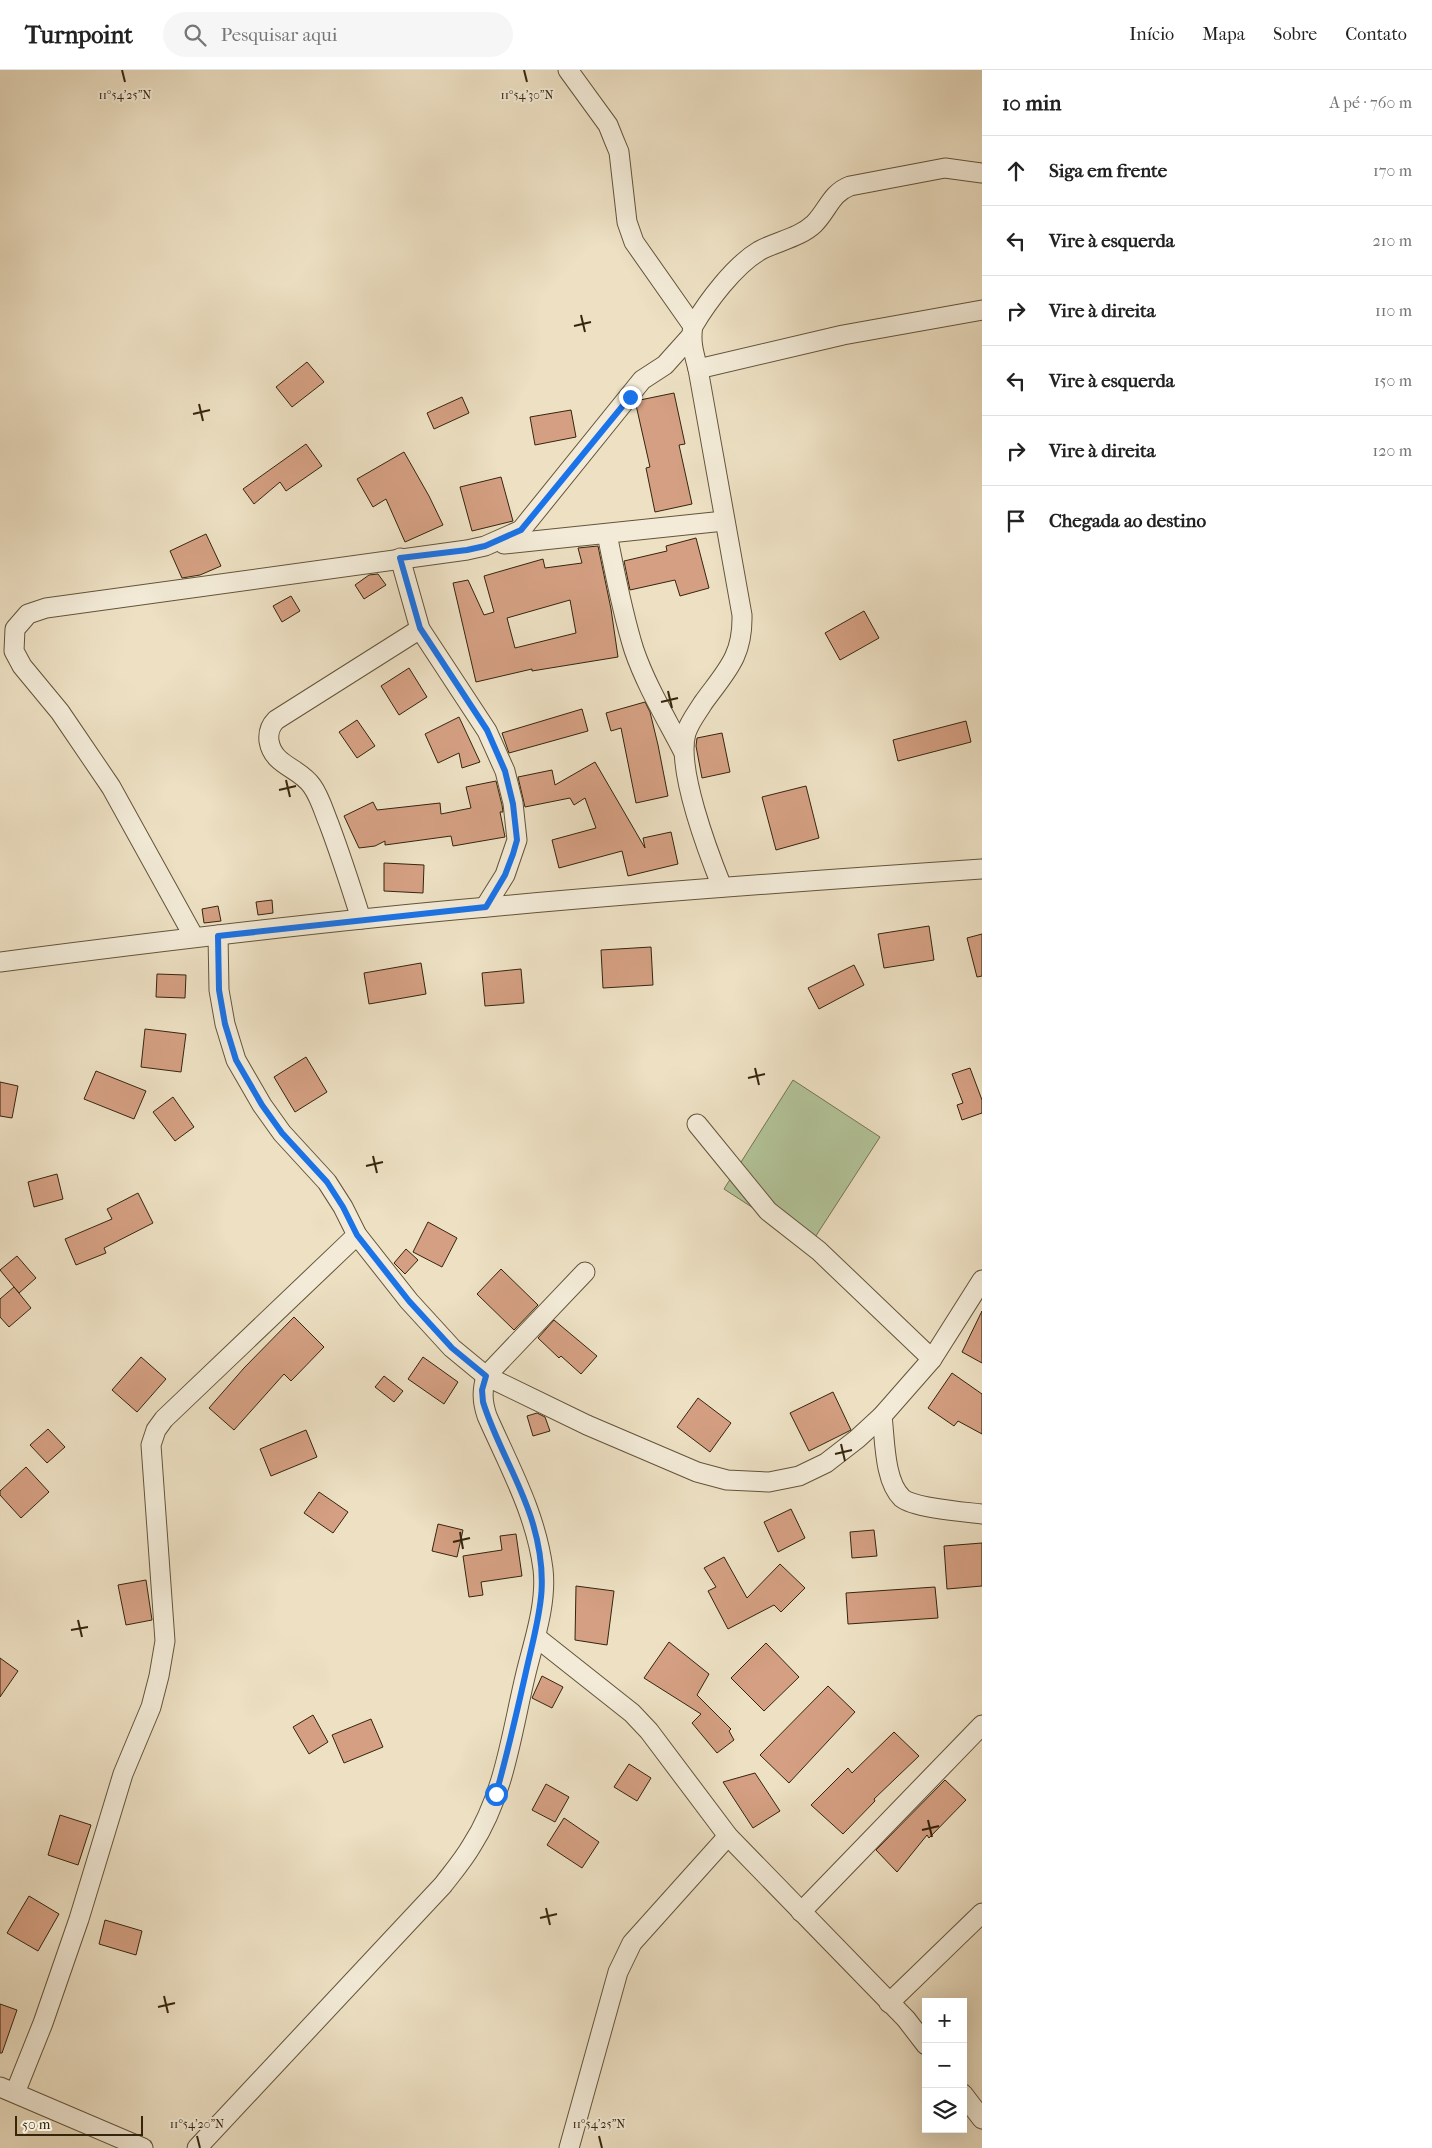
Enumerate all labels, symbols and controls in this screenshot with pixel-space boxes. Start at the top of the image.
search box [163,12,513,57]
text: Turnpoint [25,21,133,49]
icon: search [181,21,209,49]
text: Pesquisar aqui [221,24,337,46]
text: Início [1129,24,1174,45]
text: Mapa [1202,24,1245,45]
text: Sobre [1273,24,1317,45]
text: Contato [1345,24,1407,45]
text: 11°54'25"N [99,88,151,102]
text: 11°54'30"N [500,88,554,102]
text: 10 min [1002,91,1061,115]
text: A pé · 760 m [1330,93,1412,112]
icon: ahead [1002,157,1030,185]
text: Siga em frente [1049,160,1167,182]
text: 170 m [1373,161,1412,180]
icon: left [1002,227,1030,255]
text: Vire à esquerda [1049,230,1175,252]
text: 210 m [1373,231,1412,250]
icon: right [1002,297,1030,325]
text: Vire à direita [1049,300,1156,322]
text: 110 m [1375,301,1412,320]
icon: left [1002,367,1030,395]
text: Vire à esquerda [1049,370,1175,392]
text: 150 m [1374,371,1412,390]
route end [619,386,642,409]
icon: right [1002,437,1030,465]
text: Vire à direita [1049,440,1156,462]
text: 120 m [1373,441,1412,460]
icon: arrive [1002,507,1030,535]
text: Chegada ao destino [1049,510,1206,532]
route start [485,1783,508,1806]
map controls [922,1998,967,2133]
button: + [922,1998,967,2043]
button: − [922,2043,967,2088]
button: layers [922,2088,967,2133]
scale bar [15,2113,142,2136]
text: 50 m [22,2116,50,2133]
text: 11°54'20"N [170,2117,224,2131]
text: 11°54'25"N [573,2117,625,2131]

